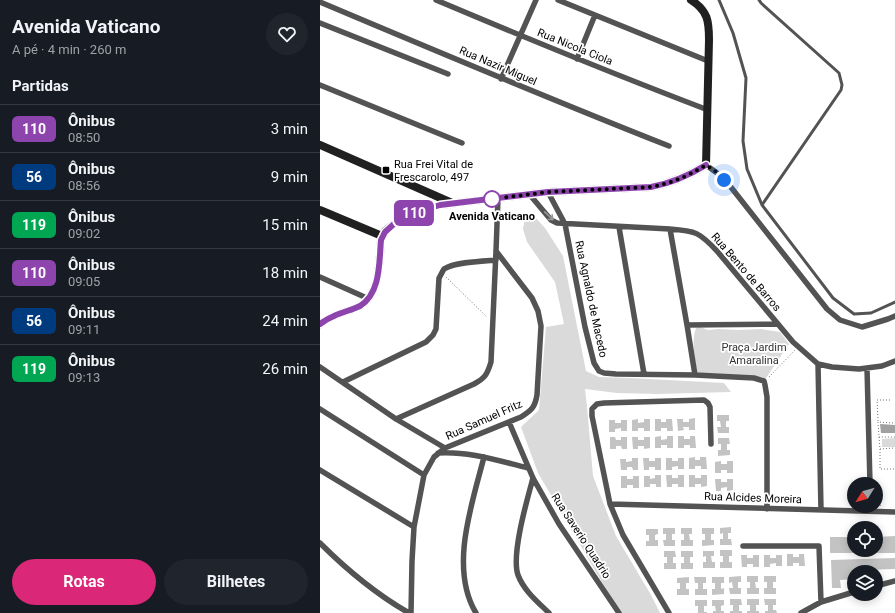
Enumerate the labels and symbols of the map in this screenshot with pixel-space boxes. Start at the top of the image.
street label: Rua Nicola Ciola [535,26,615,68]
street label: Rua Nazir Miguel [457,44,539,88]
place label: Rua Frei Vital de Frescarolo, 497 [394,158,473,184]
marker: Rua Frei Vital de Frescarolo, 497 [381,165,391,175]
your location [714,170,734,190]
marker: Avenida Vaticano [483,190,501,208]
line badge: 110 [391,200,437,226]
place label: Avenida Vaticano [449,210,535,223]
one-way arrow [544,212,554,221]
street label: Rua Bento de Barros [708,230,784,314]
street label: Rua Agnaldo de Macedo [572,239,610,359]
park label: Praça Jardim Amaralina [721,341,787,367]
street label: Rua Samuel Fritz [444,397,525,443]
north arrow [847,477,883,513]
street label: Rua Alcides Moreira [704,490,802,506]
street label: Rua Saverio Quadrio [549,491,613,581]

